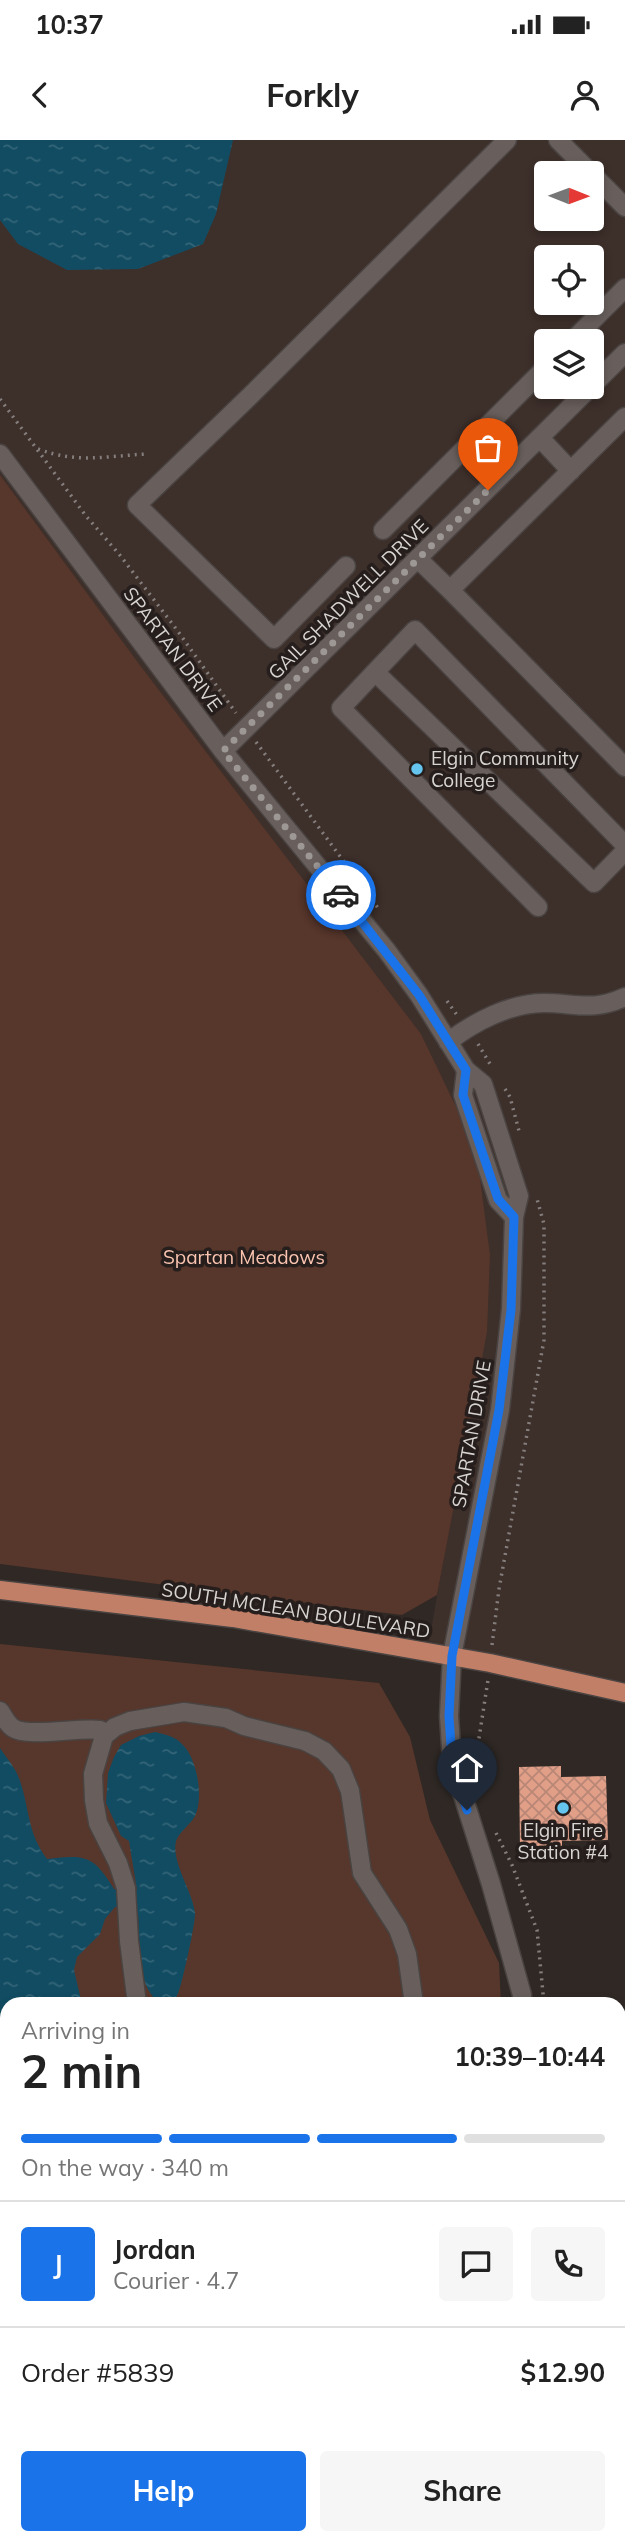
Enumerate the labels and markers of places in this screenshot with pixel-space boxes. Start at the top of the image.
pin [458,418,518,490]
place label: Elgin Community College [431,746,579,792]
marker: Elgin Community College [409,761,425,777]
pin [437,1738,497,1810]
marker: Elgin Fire Station #4 [555,1800,571,1816]
place label: Elgin Fire Station #4 [518,1818,608,1864]

